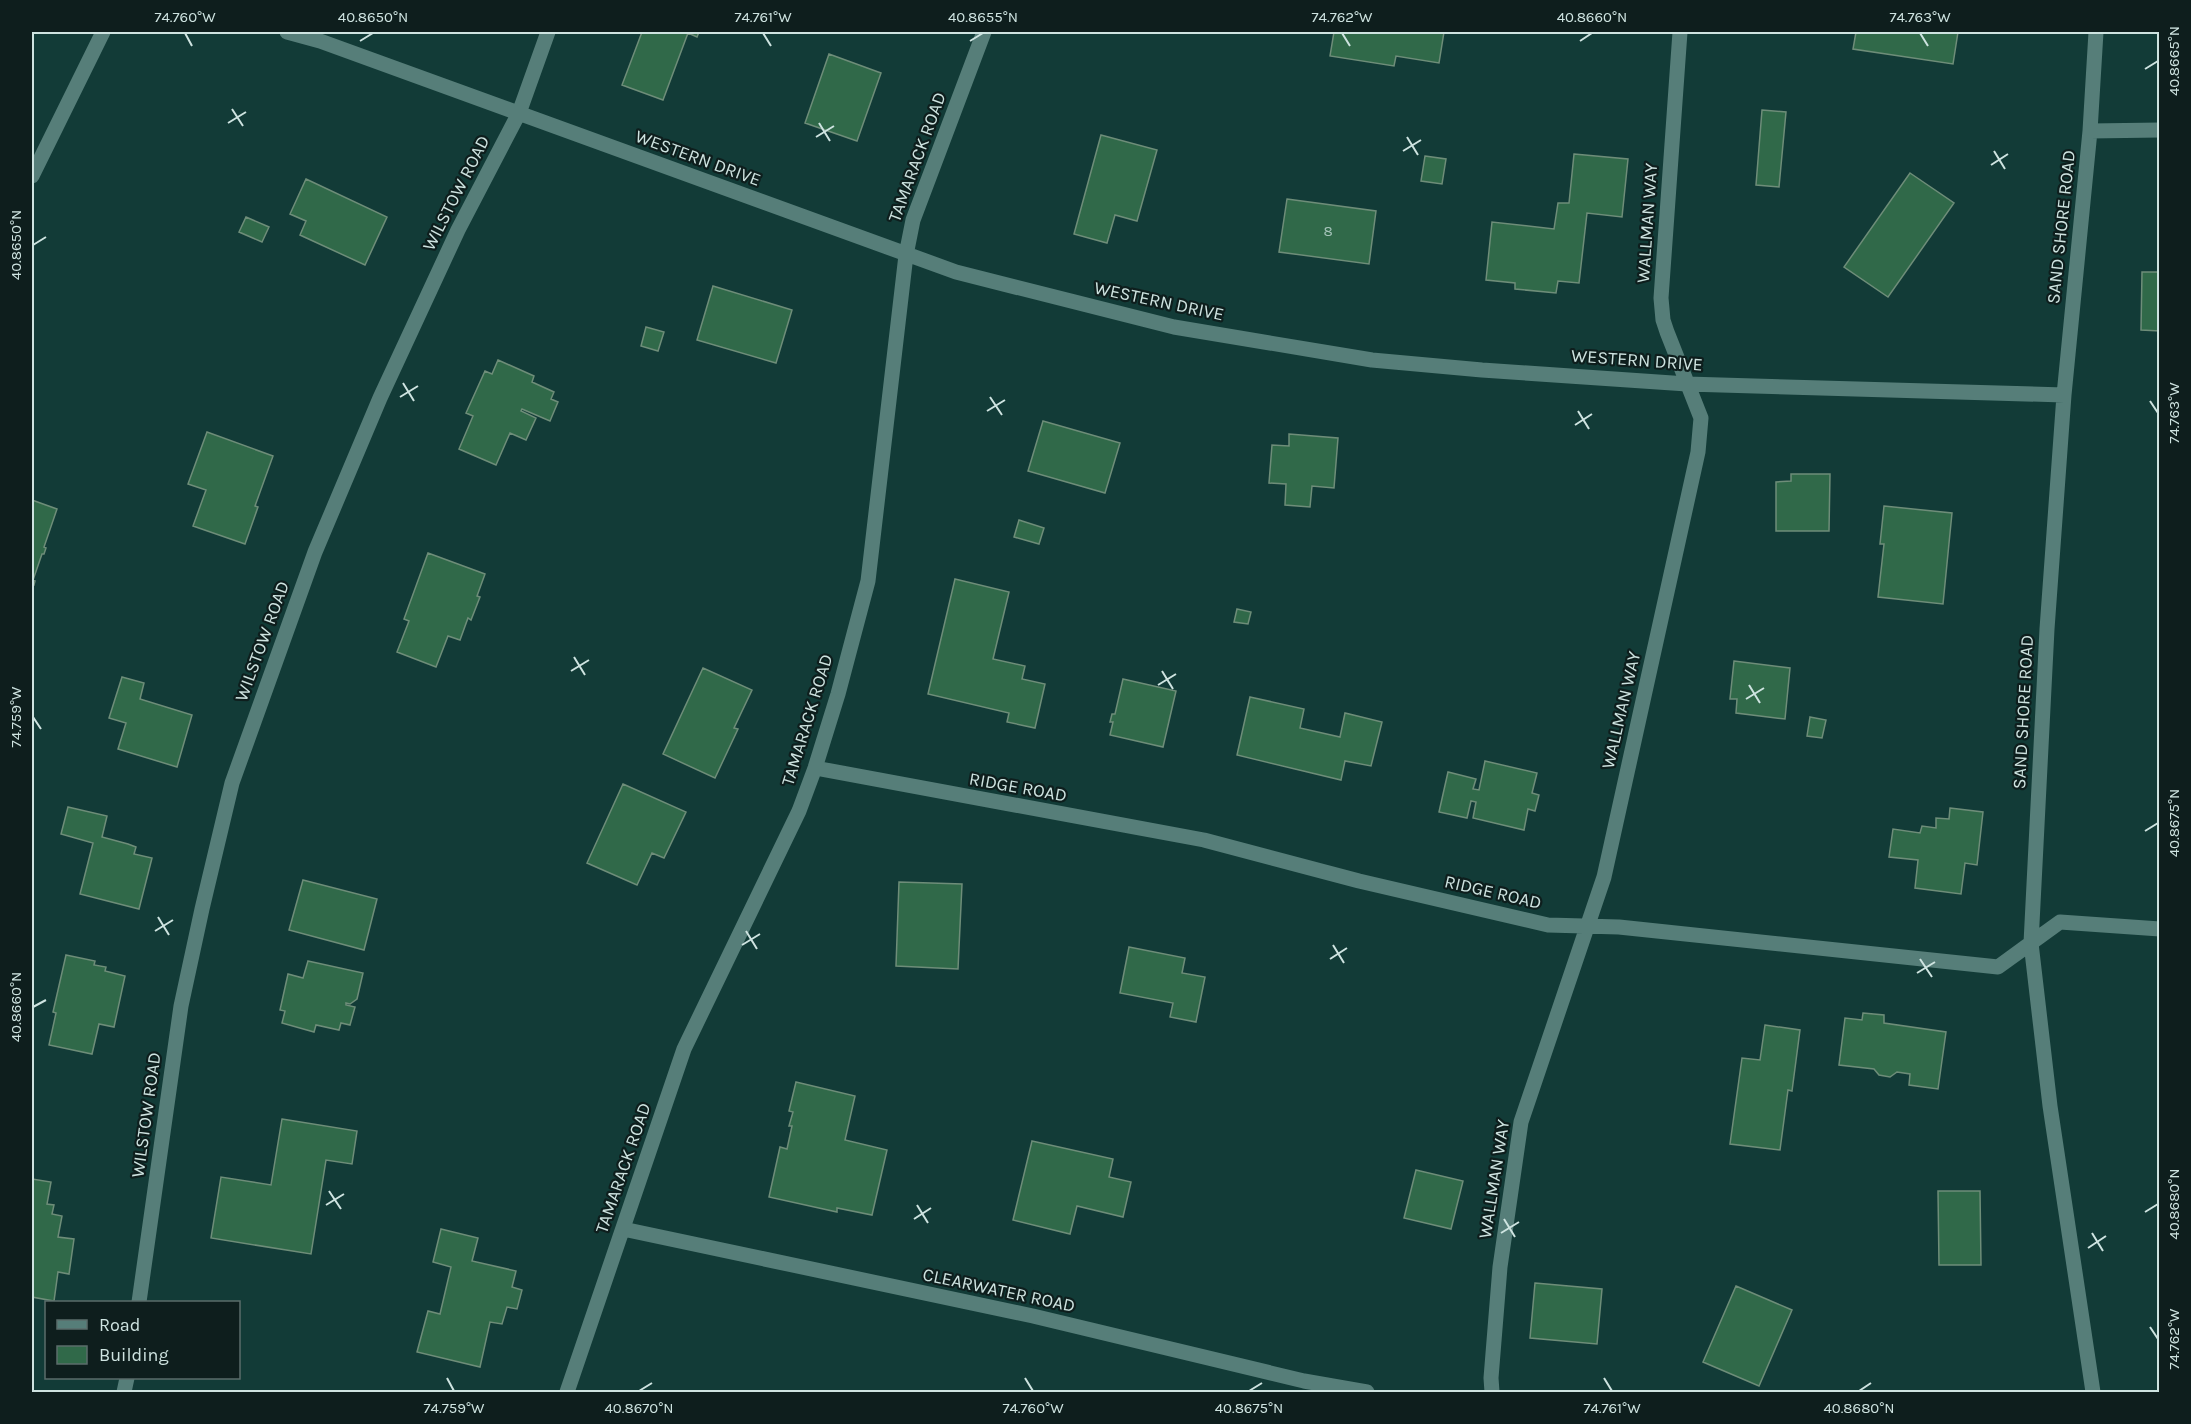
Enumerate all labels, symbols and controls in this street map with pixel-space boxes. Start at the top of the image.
text: 74.760°W [154,8,216,26]
text: 40.8650°N [338,8,408,26]
text: 74.761°W [734,8,792,26]
text: 40.8655°N [948,8,1018,26]
text: 74.762°W [1312,8,1373,26]
text: 40.8660°N [1557,8,1627,26]
text: 74.763°W [1889,8,1951,26]
text: 40.8665°N [2165,26,2183,96]
street label: TAMARACK ROAD [883,89,951,225]
street label: WESTERN DRIVE [632,125,764,191]
street label: WILSTOW ROAD [418,132,494,254]
street label: SAND SHORE ROAD [2042,149,2080,305]
street label: WALLMAN WAY [1632,162,1662,284]
text: 40.8650°N [7,210,25,280]
house number: 8 [1323,222,1333,240]
street label: WESTERN DRIVE [1092,277,1226,325]
street label: WESTERN DRIVE [1570,344,1704,376]
text: 74.763°W [2165,382,2183,444]
street label: WILSTOW ROAD [230,578,294,704]
street label: SAND SHORE ROAD [2008,634,2038,790]
street label: WALLMAN WAY [1597,649,1645,771]
street label: TAMARACK ROAD [776,651,838,789]
text: 74.759°W [7,686,25,747]
street label: RIDGE ROAD [967,768,1069,806]
text: 40.8675°N [2165,789,2183,857]
street label: RIDGE ROAD [1442,870,1544,914]
text: 40.8660°N [7,972,25,1042]
street label: WILSTOW ROAD [126,1051,166,1179]
street label: TAMARACK ROAD [590,1100,656,1236]
street label: WALLMAN WAY [1474,1118,1514,1240]
text: 40.8680°N [2165,1168,2183,1240]
street label: CLEARWATER ROAD [921,1263,1077,1317]
legend [45,1301,240,1379]
text: 74.762°W [2165,1308,2183,1369]
text: Road [99,1314,140,1336]
text: Building [99,1344,169,1366]
text: 74.759°W [424,1399,485,1417]
text: 40.8670°N [604,1399,674,1417]
text: 74.760°W [1002,1399,1064,1417]
text: 40.8675°N [1215,1399,1283,1417]
text: 74.761°W [1583,1399,1641,1417]
text: 40.8680°N [1823,1399,1895,1417]

